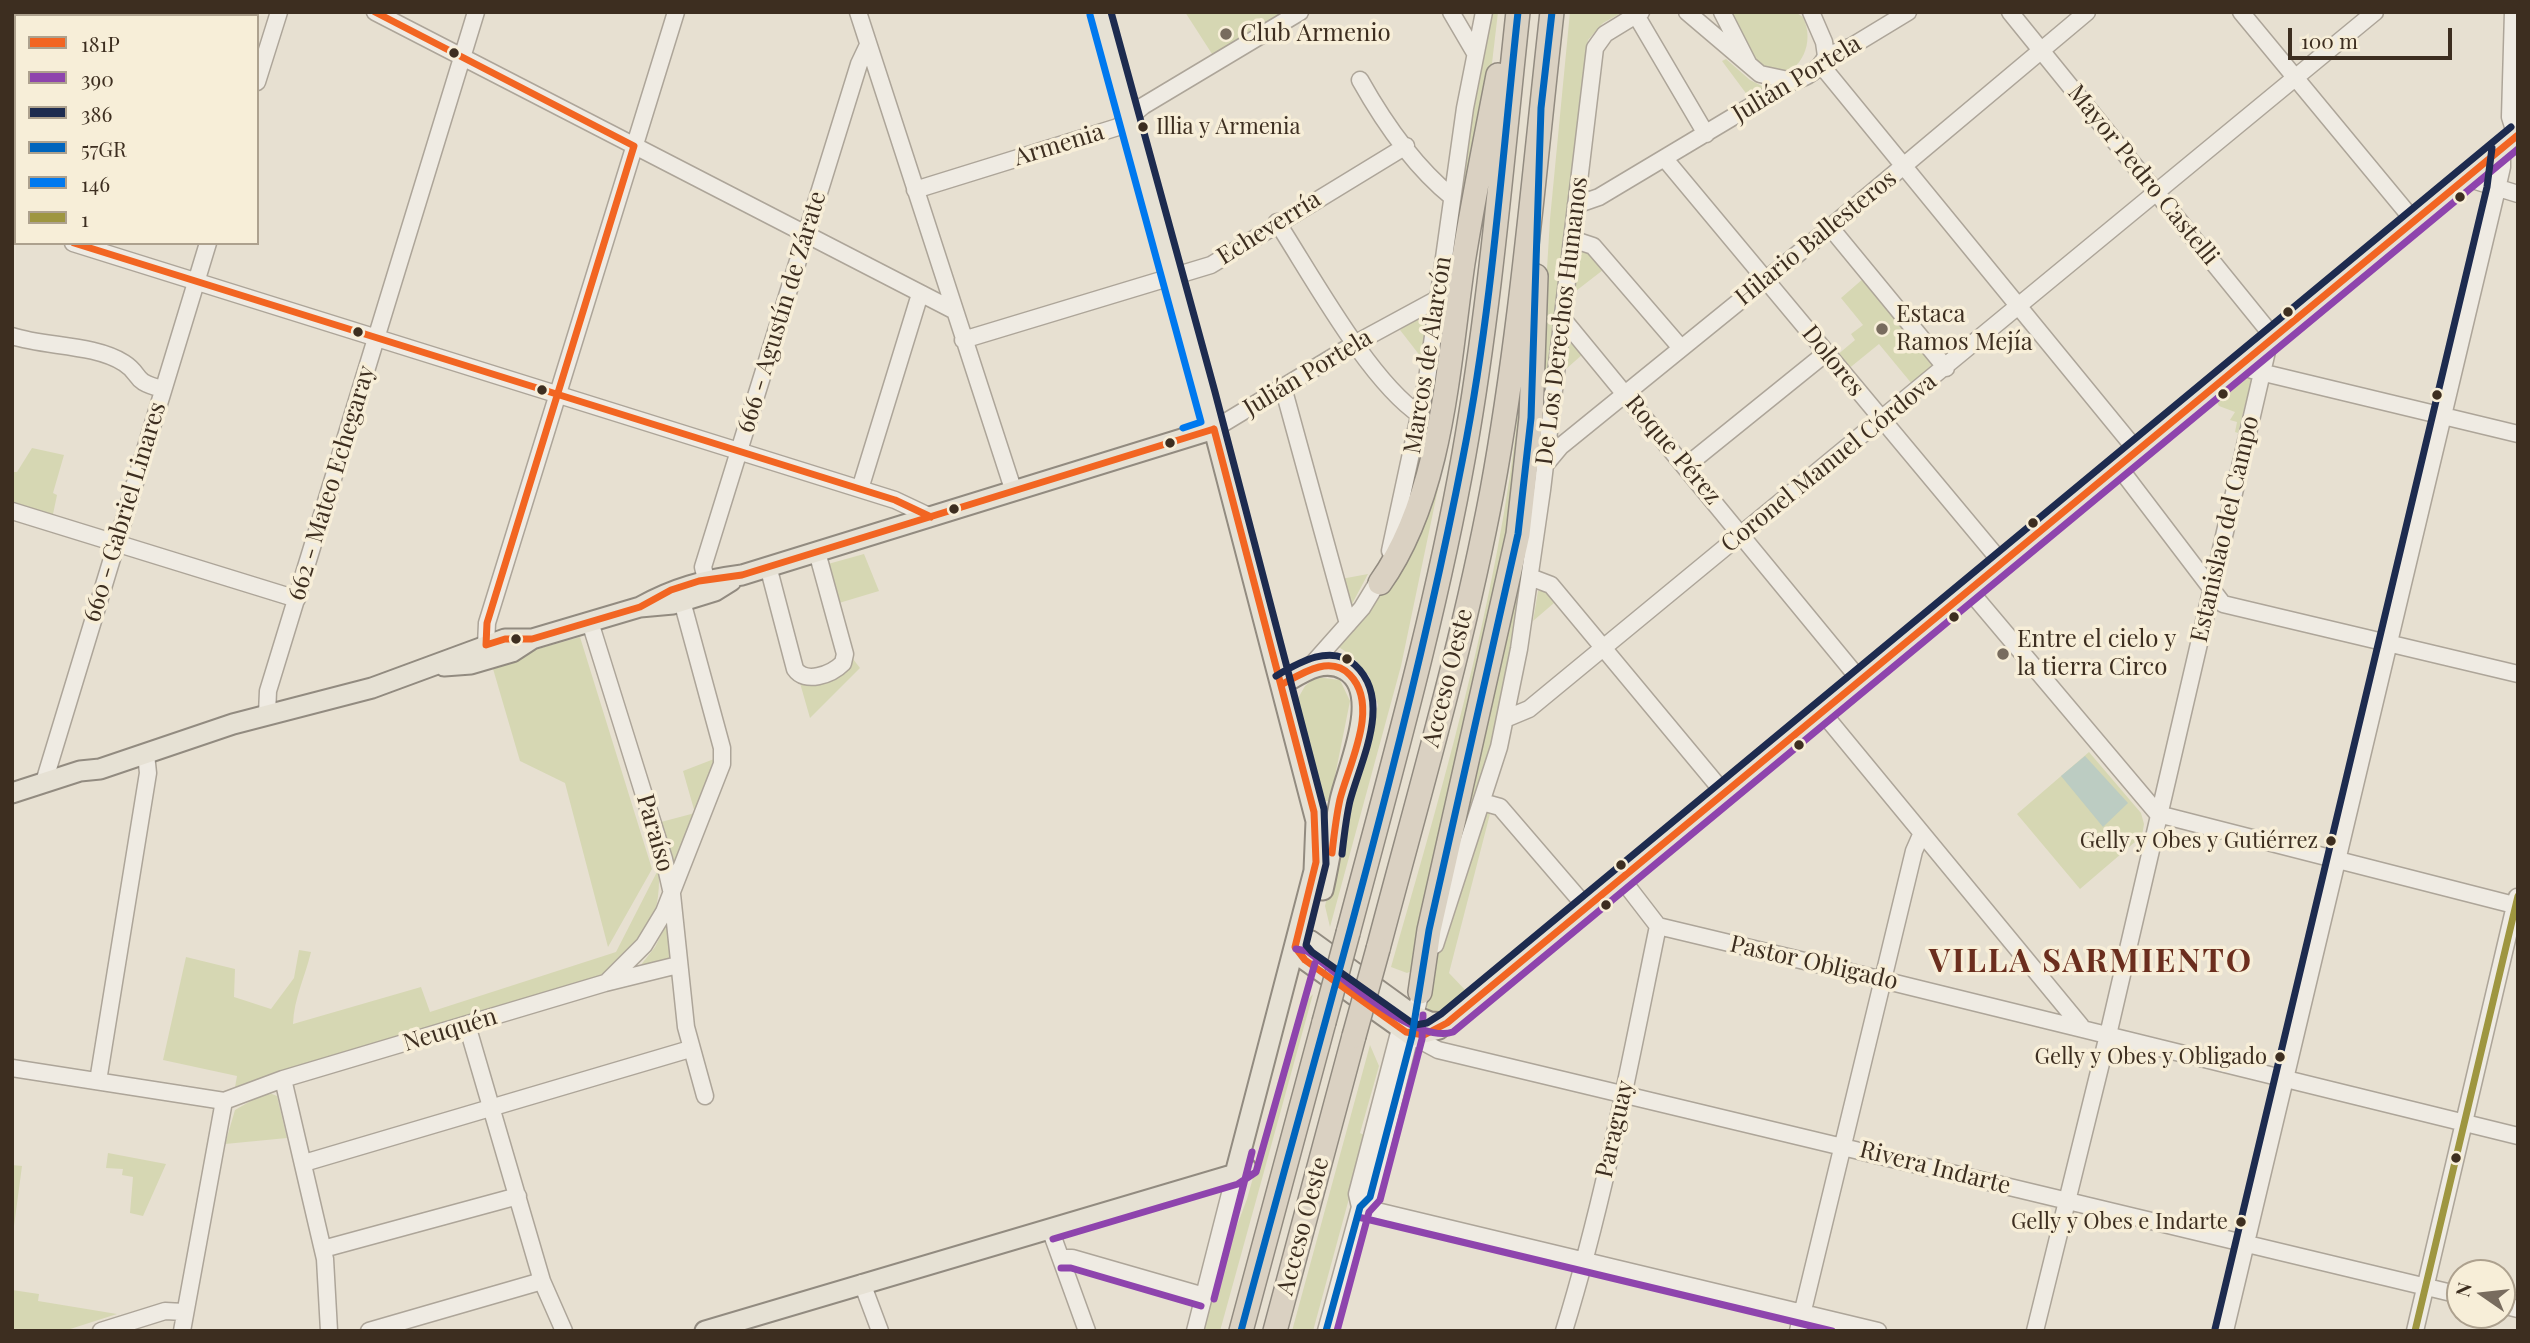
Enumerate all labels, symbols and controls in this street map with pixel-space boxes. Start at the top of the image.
legend [14,14,259,245]
scale bar [2292,14,2456,58]
place label: Club Armenio [1240,20,1391,48]
marker: Club Armenio [1218,26,1234,42]
text: 100 m [2301,26,2358,54]
text: 181P [81,29,120,57]
street label: Julián Portela [1728,29,1866,129]
unlabelled marker [447,46,461,60]
text: 390 [81,64,114,92]
street label: Mayor Pedro Castelli [2061,79,2225,271]
text: 386 [81,99,112,127]
place label: Illia y Armenia [1156,114,1300,140]
street label: Armenia [1011,118,1107,172]
marker: Illia y Armenia [1136,120,1150,134]
text: 57GR [81,134,127,162]
street label: Hilario Ballesteros [1730,164,1902,312]
text: 146 [81,169,110,197]
street label: De Los Derechos Humanos [1530,175,1594,467]
street label: Echeverría [1212,185,1326,271]
street label: 666 - Agustín de Zárate [732,188,832,436]
unlabelled marker [2453,190,2467,204]
text: 1 [81,204,89,232]
street label: Marcos de Alarcón [1398,254,1458,456]
place label: Estaca Ramos Mejía [1896,301,2033,357]
unlabelled marker [2281,305,2295,319]
street label: Dolores [1796,320,1870,402]
marker: Estaca Ramos Mejía [1874,321,1890,337]
street label: Julián Portela [1239,323,1377,423]
unlabelled marker [351,325,365,339]
street label: 662 - Mateo Echegaray [283,362,381,604]
street label: Coronel Manuel Córdova [1716,367,1942,559]
unlabelled marker [535,383,549,397]
unlabelled marker [2216,387,2230,401]
unlabelled marker [2430,388,2444,402]
street label: Roque Pérez [1619,389,1727,511]
street label: 660 - Gabriel Linares [78,399,172,625]
street label: Estanislao del Campo [2185,413,2265,645]
unlabelled marker [1163,436,1177,450]
unlabelled marker [947,502,961,516]
unlabelled marker [2026,516,2040,530]
street label: Acceso Oeste [1417,606,1479,750]
unlabelled marker [1947,610,1961,624]
place label: Entre el cielo y la tierra Circo [2017,626,2176,682]
unlabelled marker [509,632,523,646]
marker: Entre el cielo y la tierra Circo [1995,646,2011,662]
unlabelled marker [1340,652,1354,666]
unlabelled marker [1792,738,1806,752]
street label: Paraíso [630,791,680,875]
place label: Gelly y Obes y Gutiérrez [2080,828,2318,854]
marker: Gelly y Obes y Gutiérrez [2324,834,2338,848]
unlabelled marker [1614,858,1628,872]
unlabelled marker [1599,898,1613,912]
street label: Pastor Obligado [1727,930,1901,996]
district label: VILLA SARMIENTO [1931,943,2251,981]
street label: Neuquén [400,1002,500,1058]
place label: Gelly y Obes y Obligado [2035,1044,2267,1070]
marker: Gelly y Obes y Obligado [2273,1050,2287,1064]
street label: Paraguay [1590,1078,1640,1180]
street label: Rivera Indarte [1857,1135,2013,1201]
unlabelled marker [2449,1151,2463,1165]
street label: Acceso Oeste [1271,1154,1335,1298]
place label: Gelly y Obes e Indarte [2011,1209,2228,1235]
marker: Gelly y Obes e Indarte [2234,1215,2248,1229]
north arrow [2446,1259,2516,1329]
text: N [2448,1280,2477,1299]

